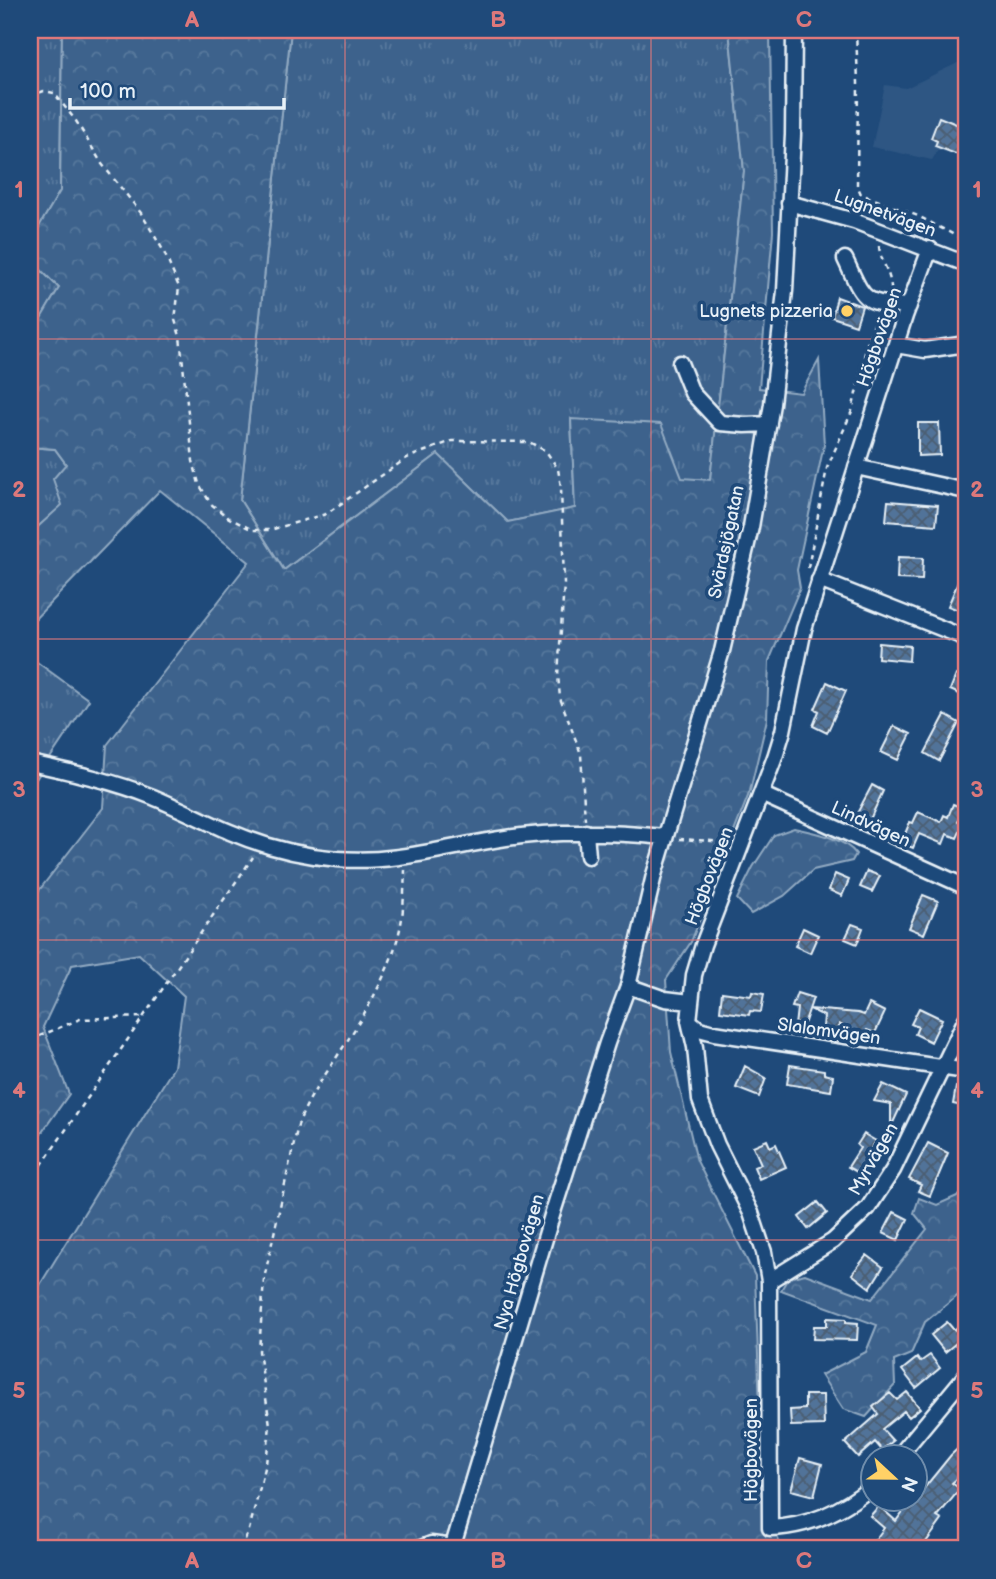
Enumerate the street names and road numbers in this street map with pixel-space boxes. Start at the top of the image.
street label: Lugnetvägen [831,185,939,242]
street label: Högbovägen [853,285,906,390]
street label: Svärdsjögatan [704,484,749,601]
street label: Lindvägen [828,797,914,852]
street label: Högbovägen [681,824,738,928]
street label: Slalomvägen [776,1014,882,1049]
street label: Myrvägen [844,1119,903,1199]
street label: Nya Högbovägen [490,1192,549,1332]
street label: Högbovägen [741,1398,762,1502]

